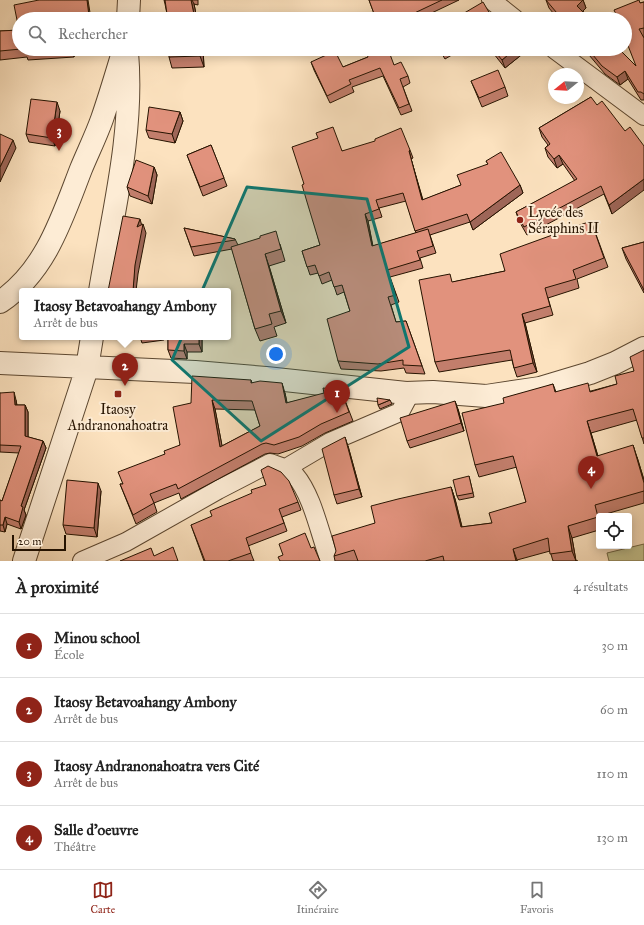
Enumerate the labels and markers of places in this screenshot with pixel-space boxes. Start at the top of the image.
pin: 3 [46,118,72,151]
place label: Lycée des Séraphins II [528,204,599,237]
marker: Lycée des Séraphins II [515,215,525,225]
pin: 2 [112,353,138,386]
pin: 1 [324,380,350,413]
marker: Itaosy Andranonahoatra [113,389,123,399]
place label: Itaosy Andranonahoatra [67,401,168,434]
pin: 4 [578,456,604,489]

